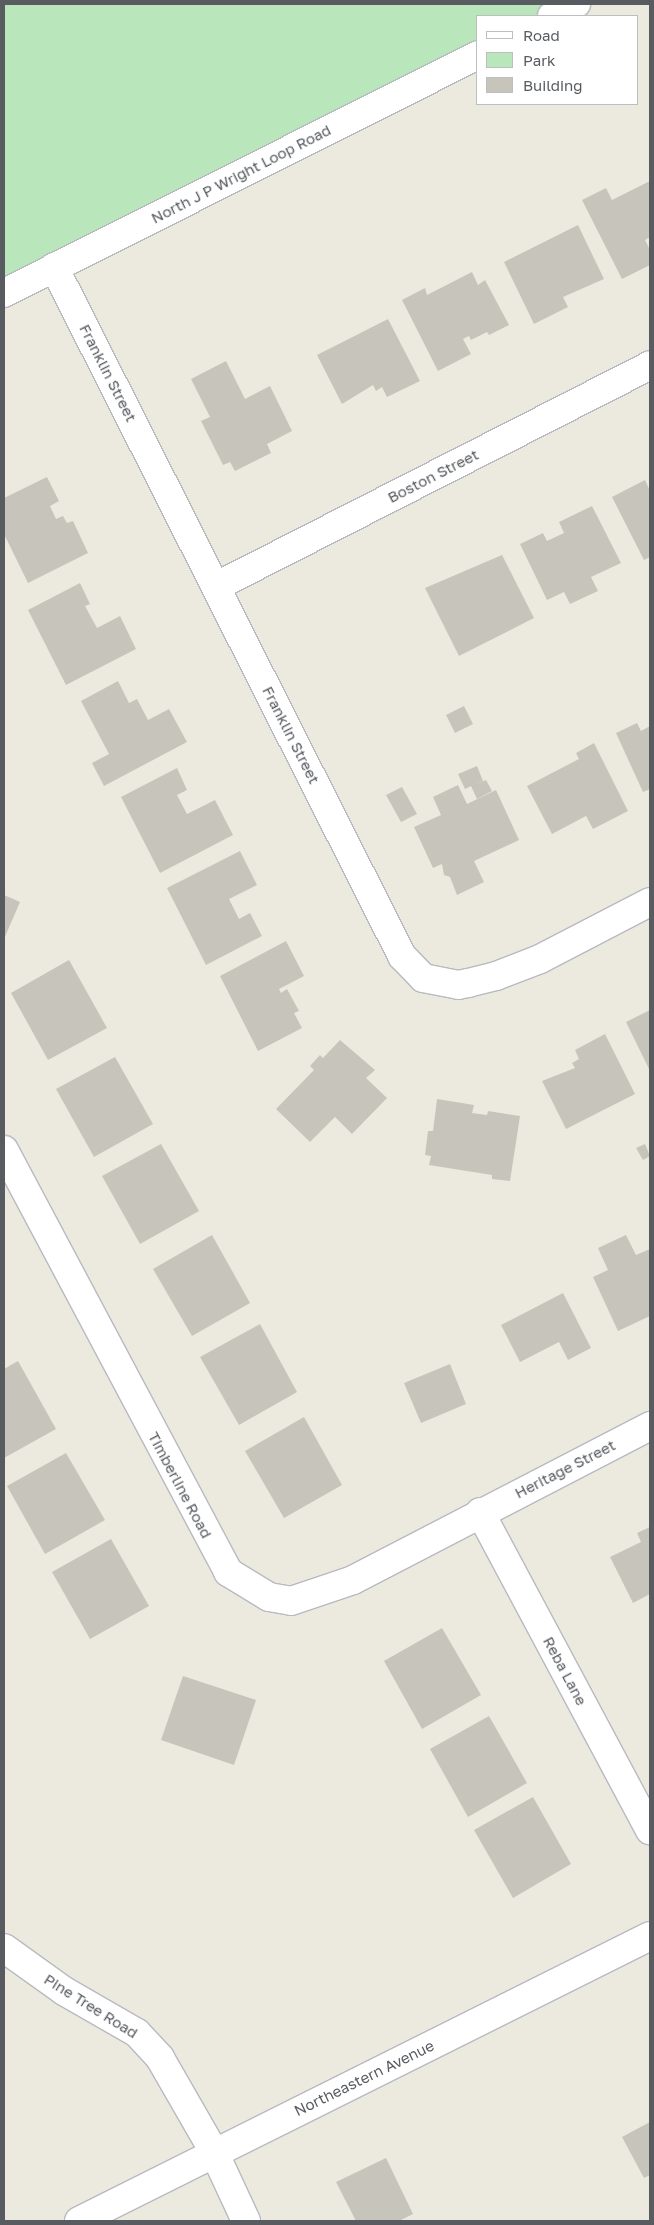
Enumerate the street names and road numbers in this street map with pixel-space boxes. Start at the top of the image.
street label: North J P Wright Loop Road [148,121,334,227]
street label: Franklin Street [76,321,140,425]
street label: Boston Street [385,445,481,507]
street label: Franklin Street [259,683,323,787]
street label: Timberline Road [144,1429,216,1541]
street label: Heritage Street [512,1436,618,1502]
street label: Reba Lane [539,1634,591,1708]
street label: Pine Tree Road [41,1970,141,2042]
street label: Northeastern Avenue [291,2036,437,2120]

